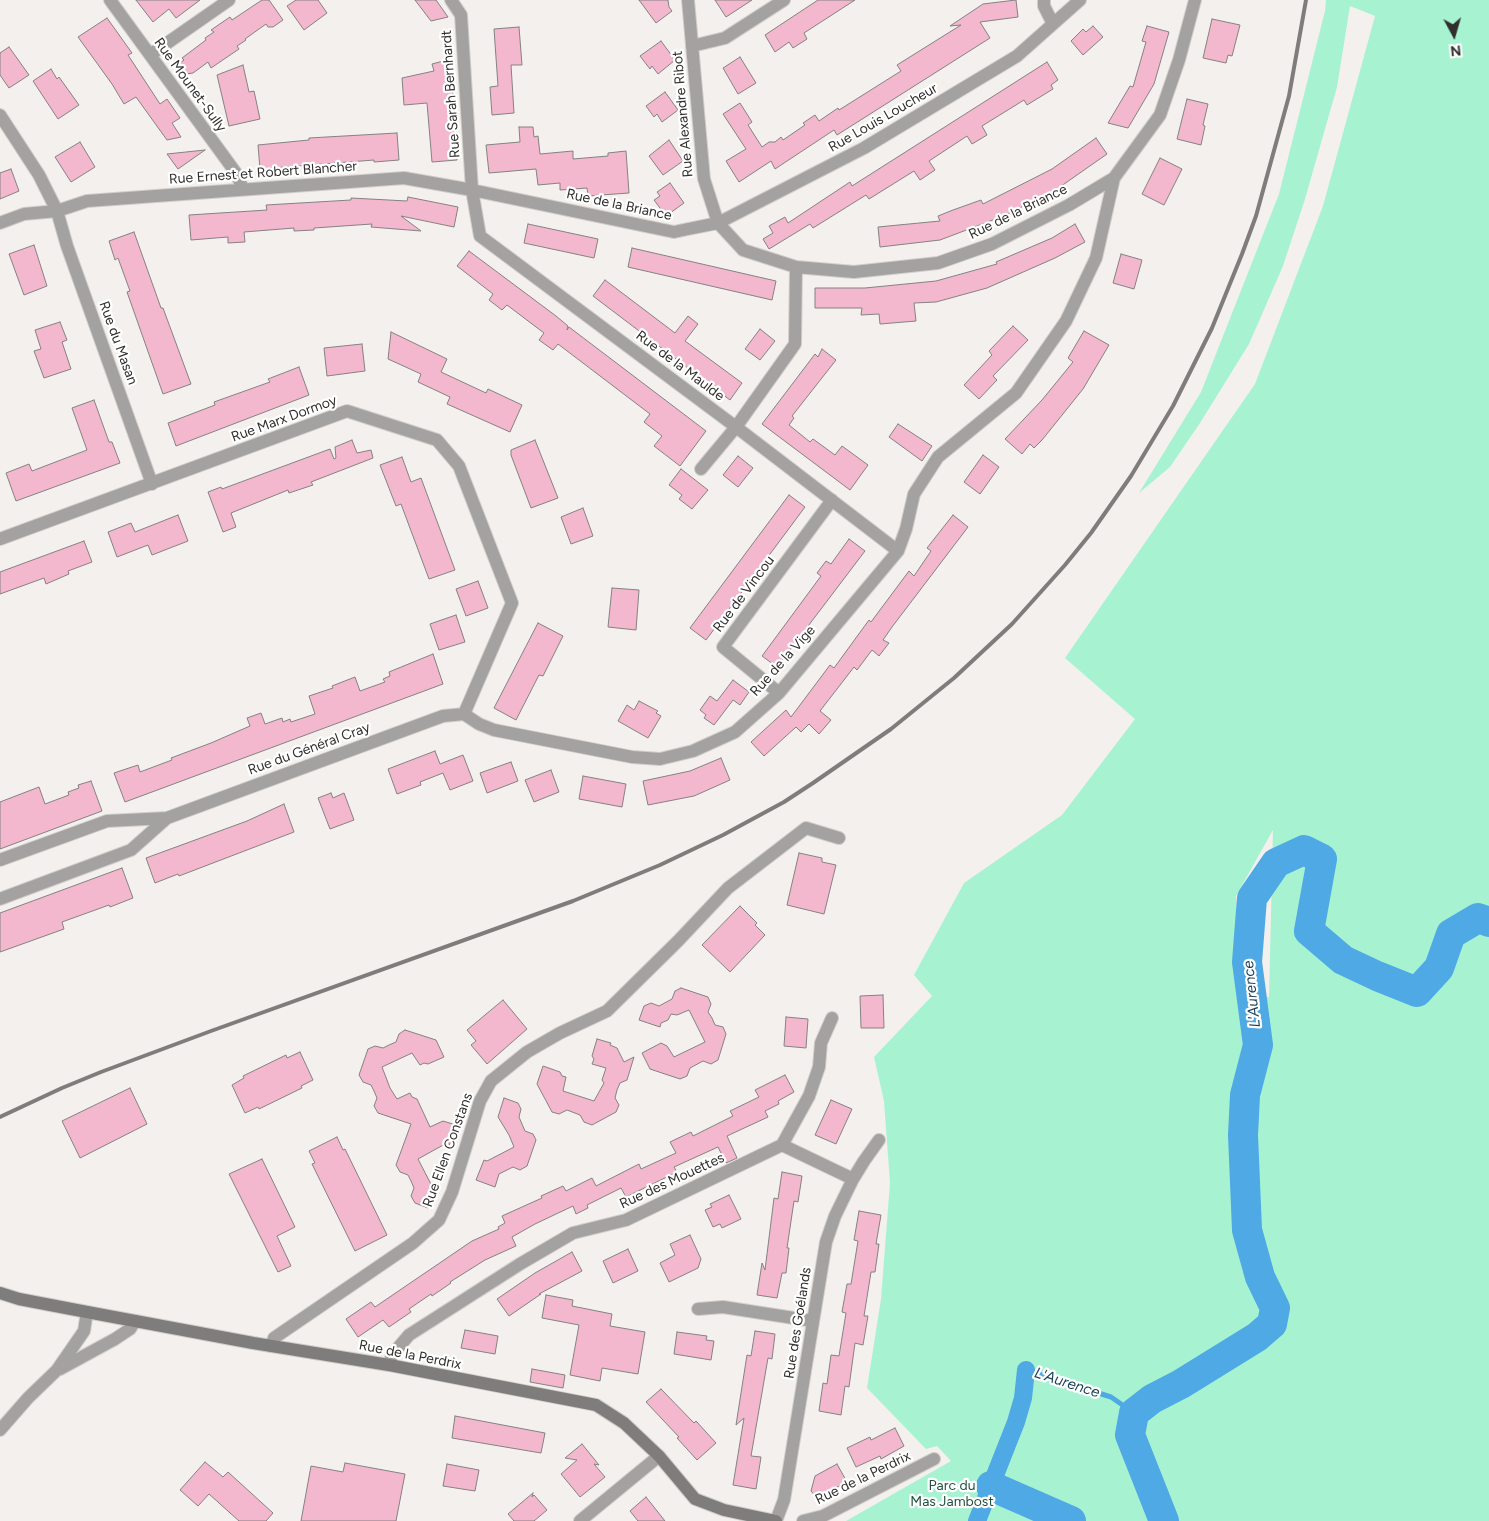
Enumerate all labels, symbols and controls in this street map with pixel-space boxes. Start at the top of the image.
north arrow [1429,10,1479,60]
street label: Rue Sarah Bernhardt [438,29,464,159]
street label: Rue Mounet-Sully [150,35,230,135]
text: N [1449,41,1462,59]
street label: Rue Alexandre Ribot [669,50,697,178]
street label: Rue Louis Loucheur [826,80,940,156]
street label: Rue Ernest et Robert Blancher [168,158,358,188]
street label: Rue de la Briance [966,181,1070,243]
street label: Rue de la Briance [565,186,673,224]
street label: Rue du Masan [95,299,141,387]
street label: Rue de la Maulde [632,327,728,405]
street label: Rue Marx Dormoy [229,392,339,446]
street label: Rue de Vincou [710,553,778,635]
street label: Rue de la Vige [747,622,819,700]
street label: Rue du Général Cray [246,719,372,779]
water label: L'Aurence [1240,960,1264,1028]
street label: Rue Ellen Constans [420,1091,476,1209]
street label: Rue des Mouettes [617,1149,727,1213]
street label: Rue des Goélands [781,1266,815,1380]
street label: Rue de la Perdrix [357,1337,463,1373]
water label: L'Aurence [1032,1364,1102,1402]
street label: Rue de la Perdrix [813,1448,913,1508]
park label: Parc du Mas Jambost [910,1478,994,1510]

